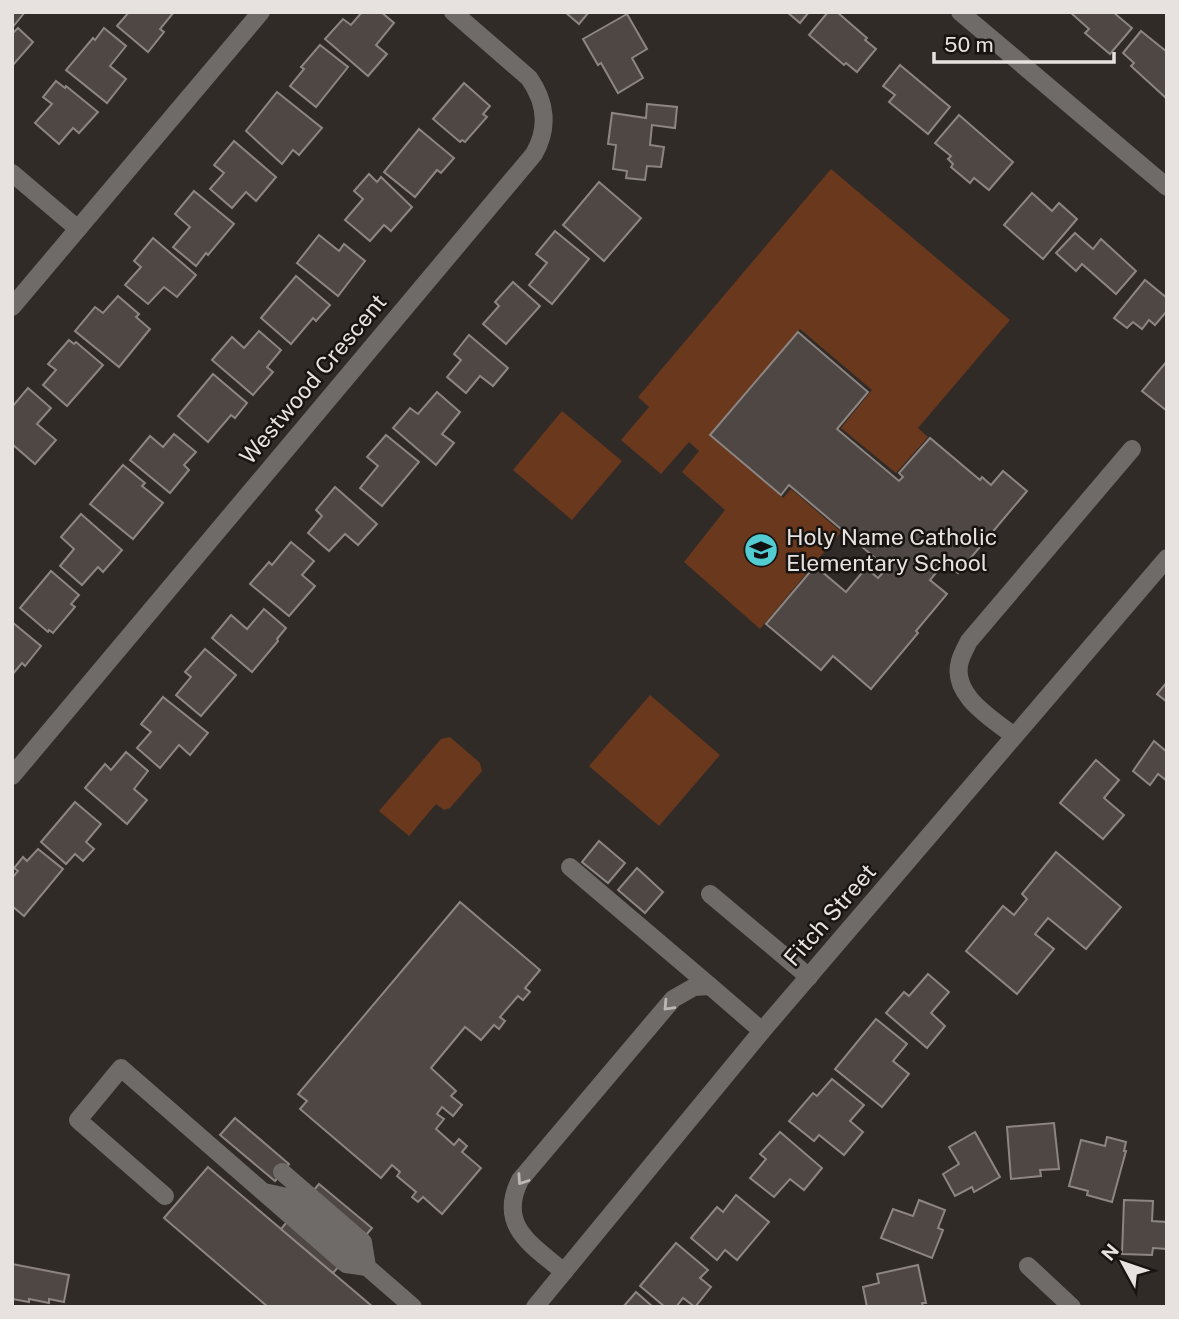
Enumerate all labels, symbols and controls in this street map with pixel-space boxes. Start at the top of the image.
scale bar [934,21,1114,65]
text: 50 m [944,32,994,57]
street label: Westwood Crescent [234,288,392,469]
place label: Holy Name Catholic Elementary School [786,523,997,576]
school or university icon: Holy Name Catholic Elementary School [742,531,780,569]
street label: Fitch Street [778,858,881,971]
one-way arrow [663,998,676,1011]
one-way arrow [517,1172,530,1185]
north arrow [1088,1228,1158,1298]
text: N [1097,1239,1123,1265]

